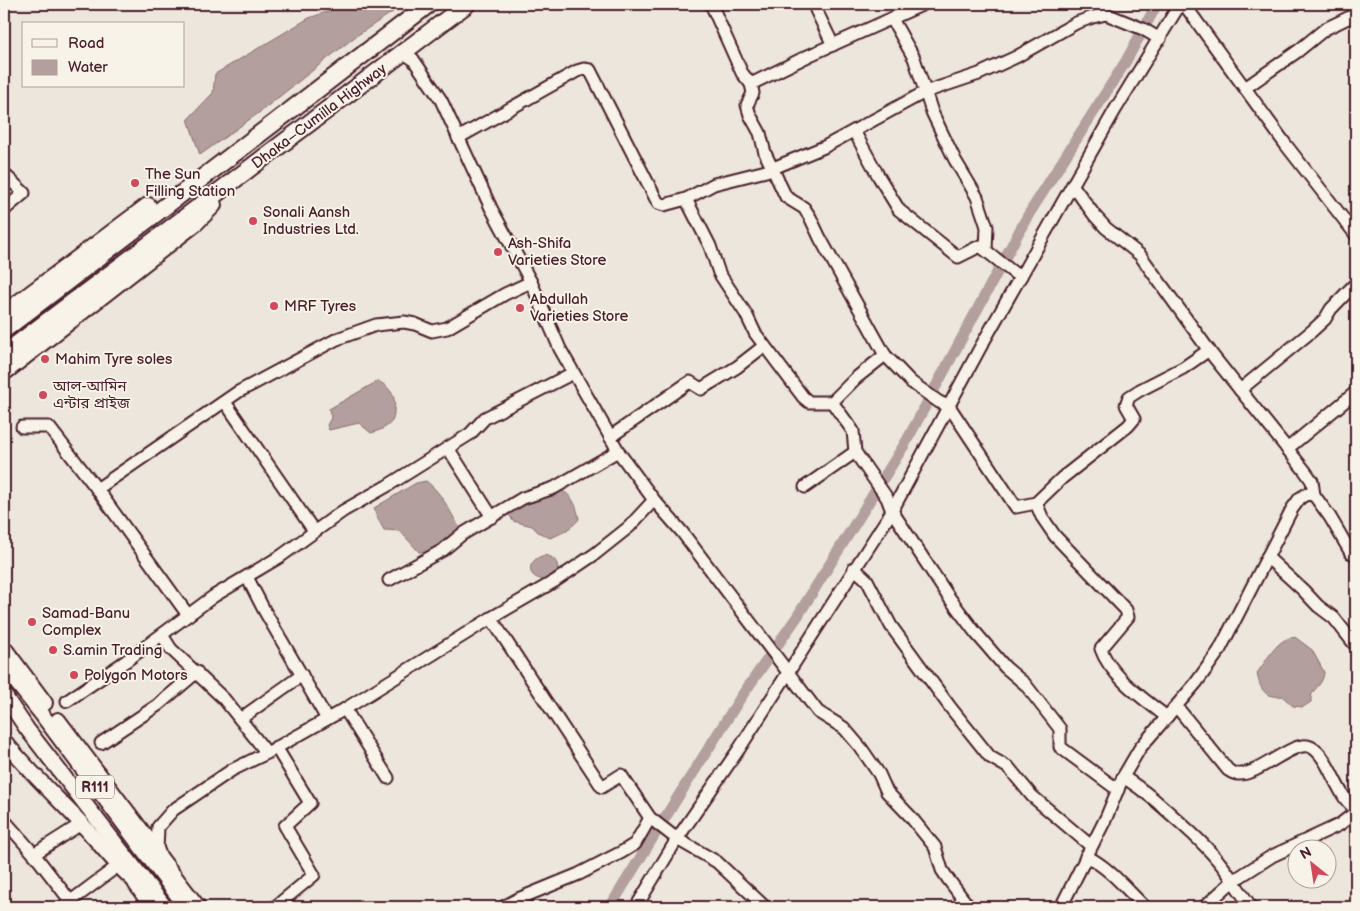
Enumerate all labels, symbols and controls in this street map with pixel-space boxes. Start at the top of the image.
legend [22,22,185,88]
text: Road [68,34,104,53]
text: Water [68,58,108,77]
street label: Dhaka–Cumilla Highway [248,59,391,173]
place label: The Sun Filling Station [145,165,235,201]
marker: The Sun Filling Station [129,177,141,189]
place label: Sonali Aansh Industries Ltd. [263,203,359,239]
marker: Sonali Aansh Industries Ltd. [247,215,259,227]
place label: Ash-Shifa Varieties Store [508,234,606,270]
marker: Ash-Shifa Varieties Store [492,246,504,258]
place label: Abdullah Varieties Store [530,290,628,326]
place label: MRF Tyres [284,297,357,316]
marker: MRF Tyres [268,300,280,312]
marker: Abdullah Varieties Store [514,302,526,314]
place label: Mahim Tyre soles [55,350,173,369]
marker: Mahim Tyre soles [39,353,51,365]
place label: আল-আমিন এন্টার প্রাইজ [52,377,131,413]
marker: আল-আমিন এন্টার প্রাইজ [37,389,49,401]
place label: Samad-Banu Complex [42,604,130,640]
marker: Samad-Banu Complex [26,616,38,628]
place label: S.amin Trading [63,641,162,660]
marker: S.amin Trading [47,644,59,656]
place label: Polygon Motors [84,666,188,685]
marker: Polygon Motors [68,669,80,681]
road number: R111 [76,776,114,799]
north arrow [1288,838,1338,888]
text: N [1297,843,1315,863]

